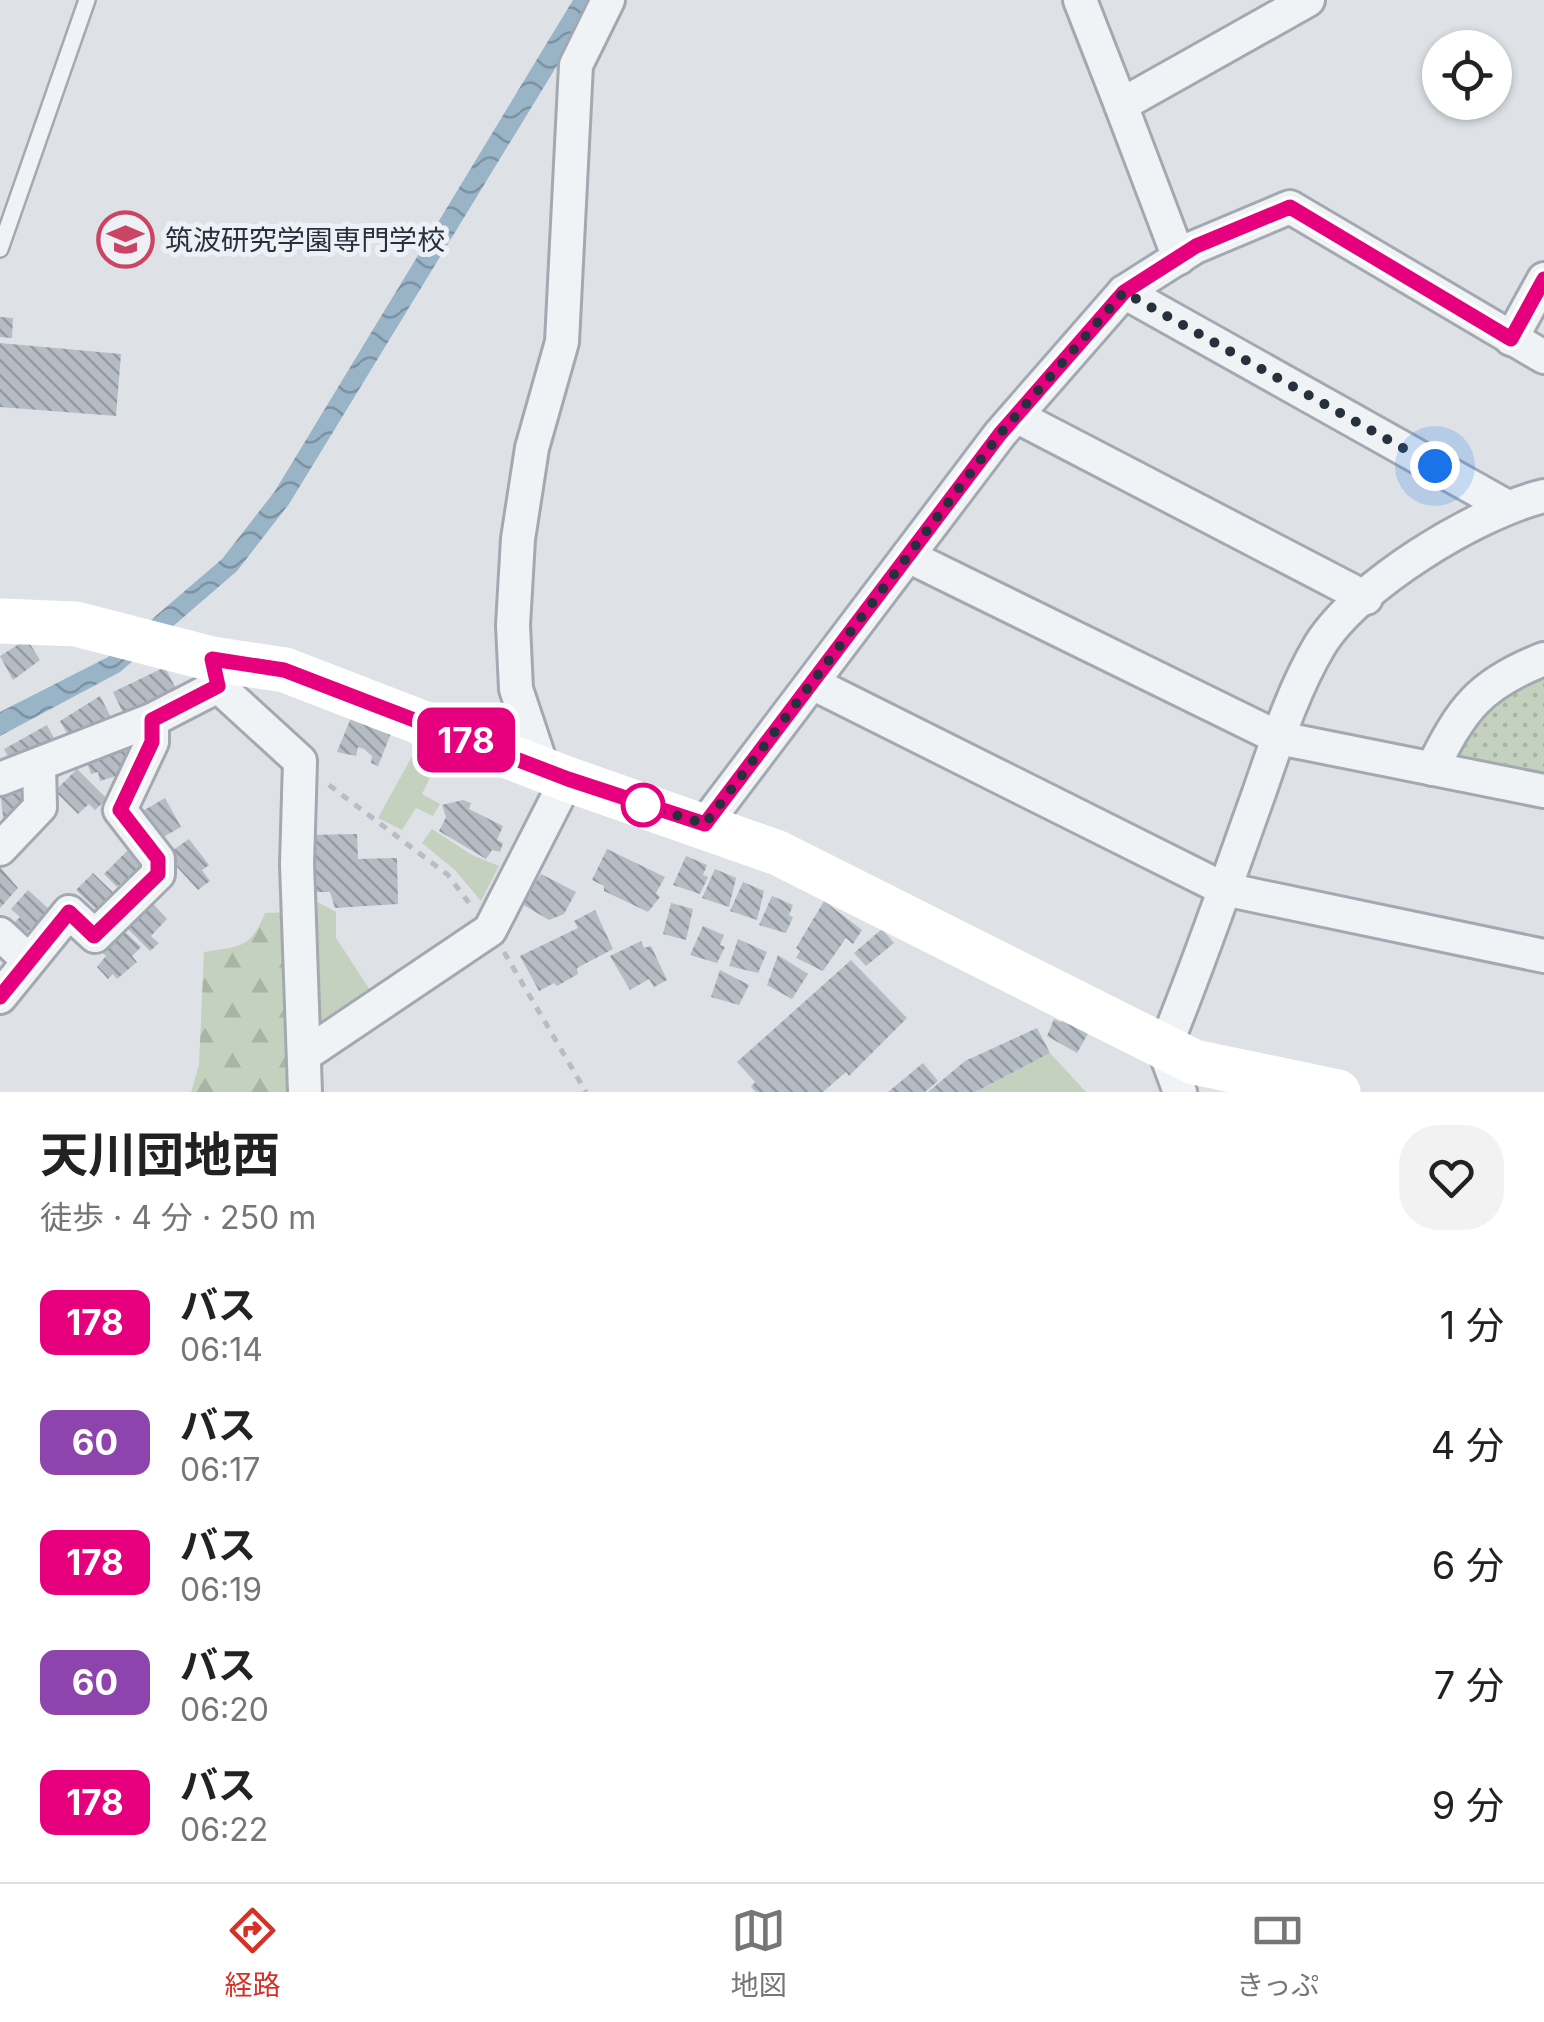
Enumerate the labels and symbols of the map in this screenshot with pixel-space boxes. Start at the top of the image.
school or university icon: 筑波研究学園専門学校 [96,210,156,270]
place label: 筑波研究学園専門学校 [165,223,445,257]
your location [1410,441,1460,491]
line badge: 178 [408,708,524,772]
unlabelled marker [622,784,664,826]

